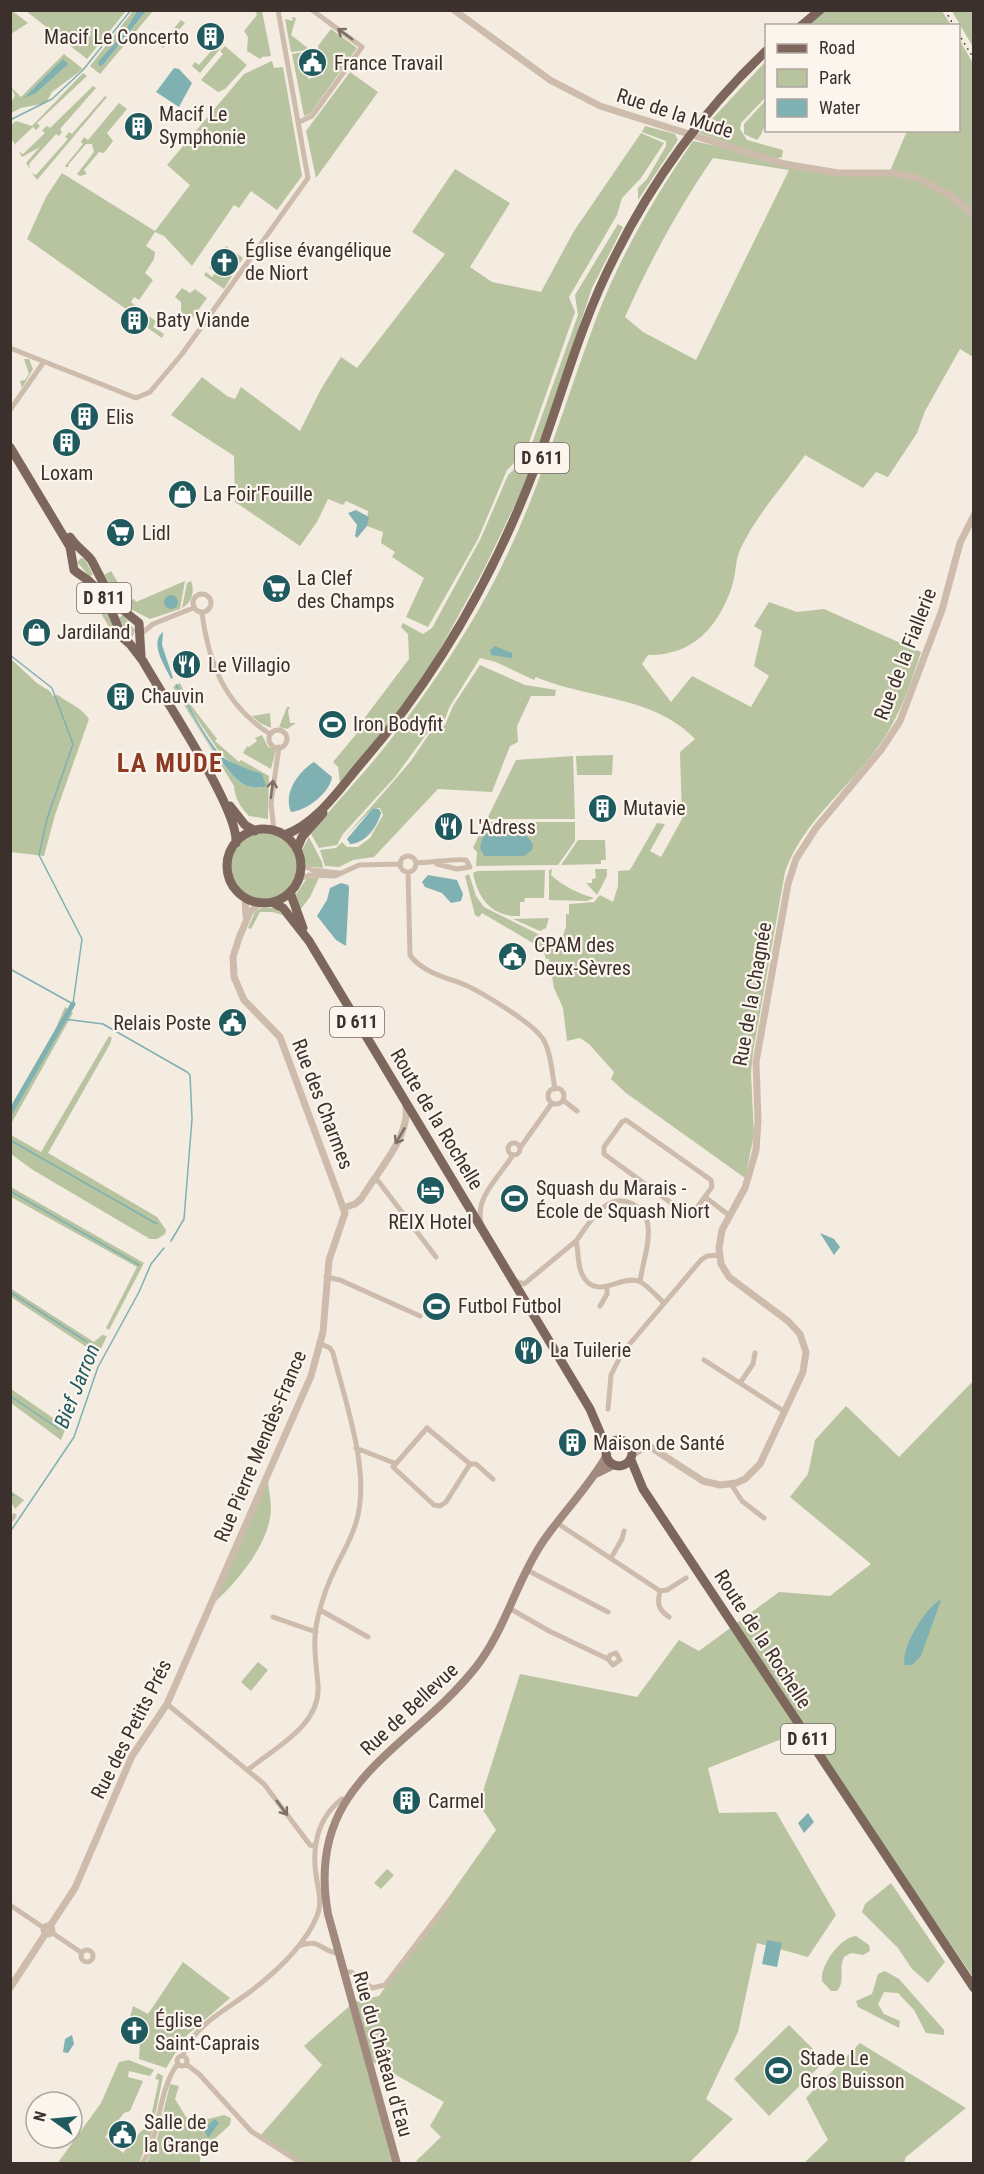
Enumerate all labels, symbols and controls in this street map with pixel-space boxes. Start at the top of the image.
building icon: Macif Le Concerto [194,21,226,53]
legend [765,24,960,132]
place label: Macif Le Concerto [44,25,189,49]
one-way arrow [337,28,353,40]
text: Road [819,37,855,58]
public building icon: France Travail [297,47,329,79]
place label: France Travail [334,51,443,75]
text: Park [819,67,851,88]
street label: Rue de la Mude [614,83,736,143]
text: Water [819,97,861,118]
place label: Macif Le Symphonie [159,102,246,149]
building icon: Macif Le Symphonie [122,110,154,142]
place label: Église évangélique de Niort [245,238,391,285]
church icon: Église évangélique de Niort [208,246,240,278]
building icon: Baty Viande [119,304,151,336]
place label: Baty Viande [156,308,250,332]
building icon: Elis [69,401,101,433]
place label: Elis [106,405,134,429]
building icon: Loxam [51,427,83,459]
road number: D 611 [515,443,569,473]
place label: Loxam [41,461,93,485]
shop icon: La Foir'Fouille [166,478,198,510]
place label: La Foir'Fouille [203,482,313,506]
supermarket icon: Lidl [105,517,137,549]
place label: Lidl [142,521,171,545]
place label: La Clef des Champs [297,566,395,613]
supermarket icon: La Clef des Champs [260,573,292,605]
road number: D 811 [77,583,131,613]
street label: Rue de la Fiallerie [869,585,941,723]
shop icon: Jardiland [20,616,52,648]
place label: Jardiland [57,620,130,644]
restaurant icon: Le Villagio [171,649,203,681]
place label: Le Villagio [208,653,291,677]
building icon: Chauvin [104,680,136,712]
place label: Chauvin [141,684,204,708]
sports icon: Iron Bodyfit [316,708,348,740]
place label: Iron Bodyfit [353,712,443,736]
district label: LA MUDE [117,748,223,778]
one-way arrow [267,780,278,799]
building icon: Mutavie [586,792,618,824]
place label: Mutavie [623,796,686,820]
restaurant icon: L'Adress [432,811,464,843]
place label: L'Adress [469,815,536,839]
street label: Rue de la Chagnée [728,920,776,1068]
place label: CPAM des Deux-Sèvres [534,933,631,980]
public building icon: CPAM des Deux-Sèvres [497,940,529,972]
public building icon: Relais Poste [216,1007,248,1039]
road number: D 611 [330,1007,384,1037]
place label: Relais Poste [113,1011,211,1035]
street label: Rue des Charmes [287,1036,359,1172]
street label: Route de la Rochelle [385,1044,489,1194]
one-way arrow [394,1127,406,1144]
hotel icon: REIX Hotel [414,1175,446,1207]
place label: Squash du Marais - École de Squash Niort [536,1176,710,1223]
sports icon: Squash du Marais - École de Squash Niort [499,1183,531,1215]
place label: REIX Hotel [388,1210,472,1234]
sports icon: Futbol Futbol [421,1290,453,1322]
place label: Futbol Futbol [458,1294,562,1318]
restaurant icon: La Tuilerie [513,1334,545,1366]
place label: La Tuilerie [550,1338,631,1362]
water label: Bief Jarron [49,1340,105,1432]
street label: Rue Pierre Mendès-France [209,1347,311,1545]
building icon: Maison de Santé [556,1427,588,1459]
place label: Maison de Santé [593,1431,725,1455]
street label: Route de la Rochelle [709,1565,817,1713]
street label: Rue des Petits Prés [86,1655,176,1803]
street label: Rue de Bellevue [355,1658,463,1760]
road number: D 611 [781,1724,835,1754]
building icon: Carmel [391,1785,423,1817]
place label: Carmel [428,1789,484,1813]
one-way arrow [276,1799,288,1815]
street label: Rue du Château d'Eau [348,1969,418,2139]
place label: Église Saint-Caprais [155,2008,260,2055]
church icon: Église Saint-Caprais [118,2015,150,2047]
place label: Stade Le Gros Buisson [800,2046,905,2093]
sports icon: Stade Le Gros Buisson [763,2054,795,2086]
north arrow [24,2090,84,2150]
text: N [30,2109,50,2123]
place label: Salle de la Grange [144,2110,219,2157]
public building icon: Salle de la Grange [107,2118,139,2150]

